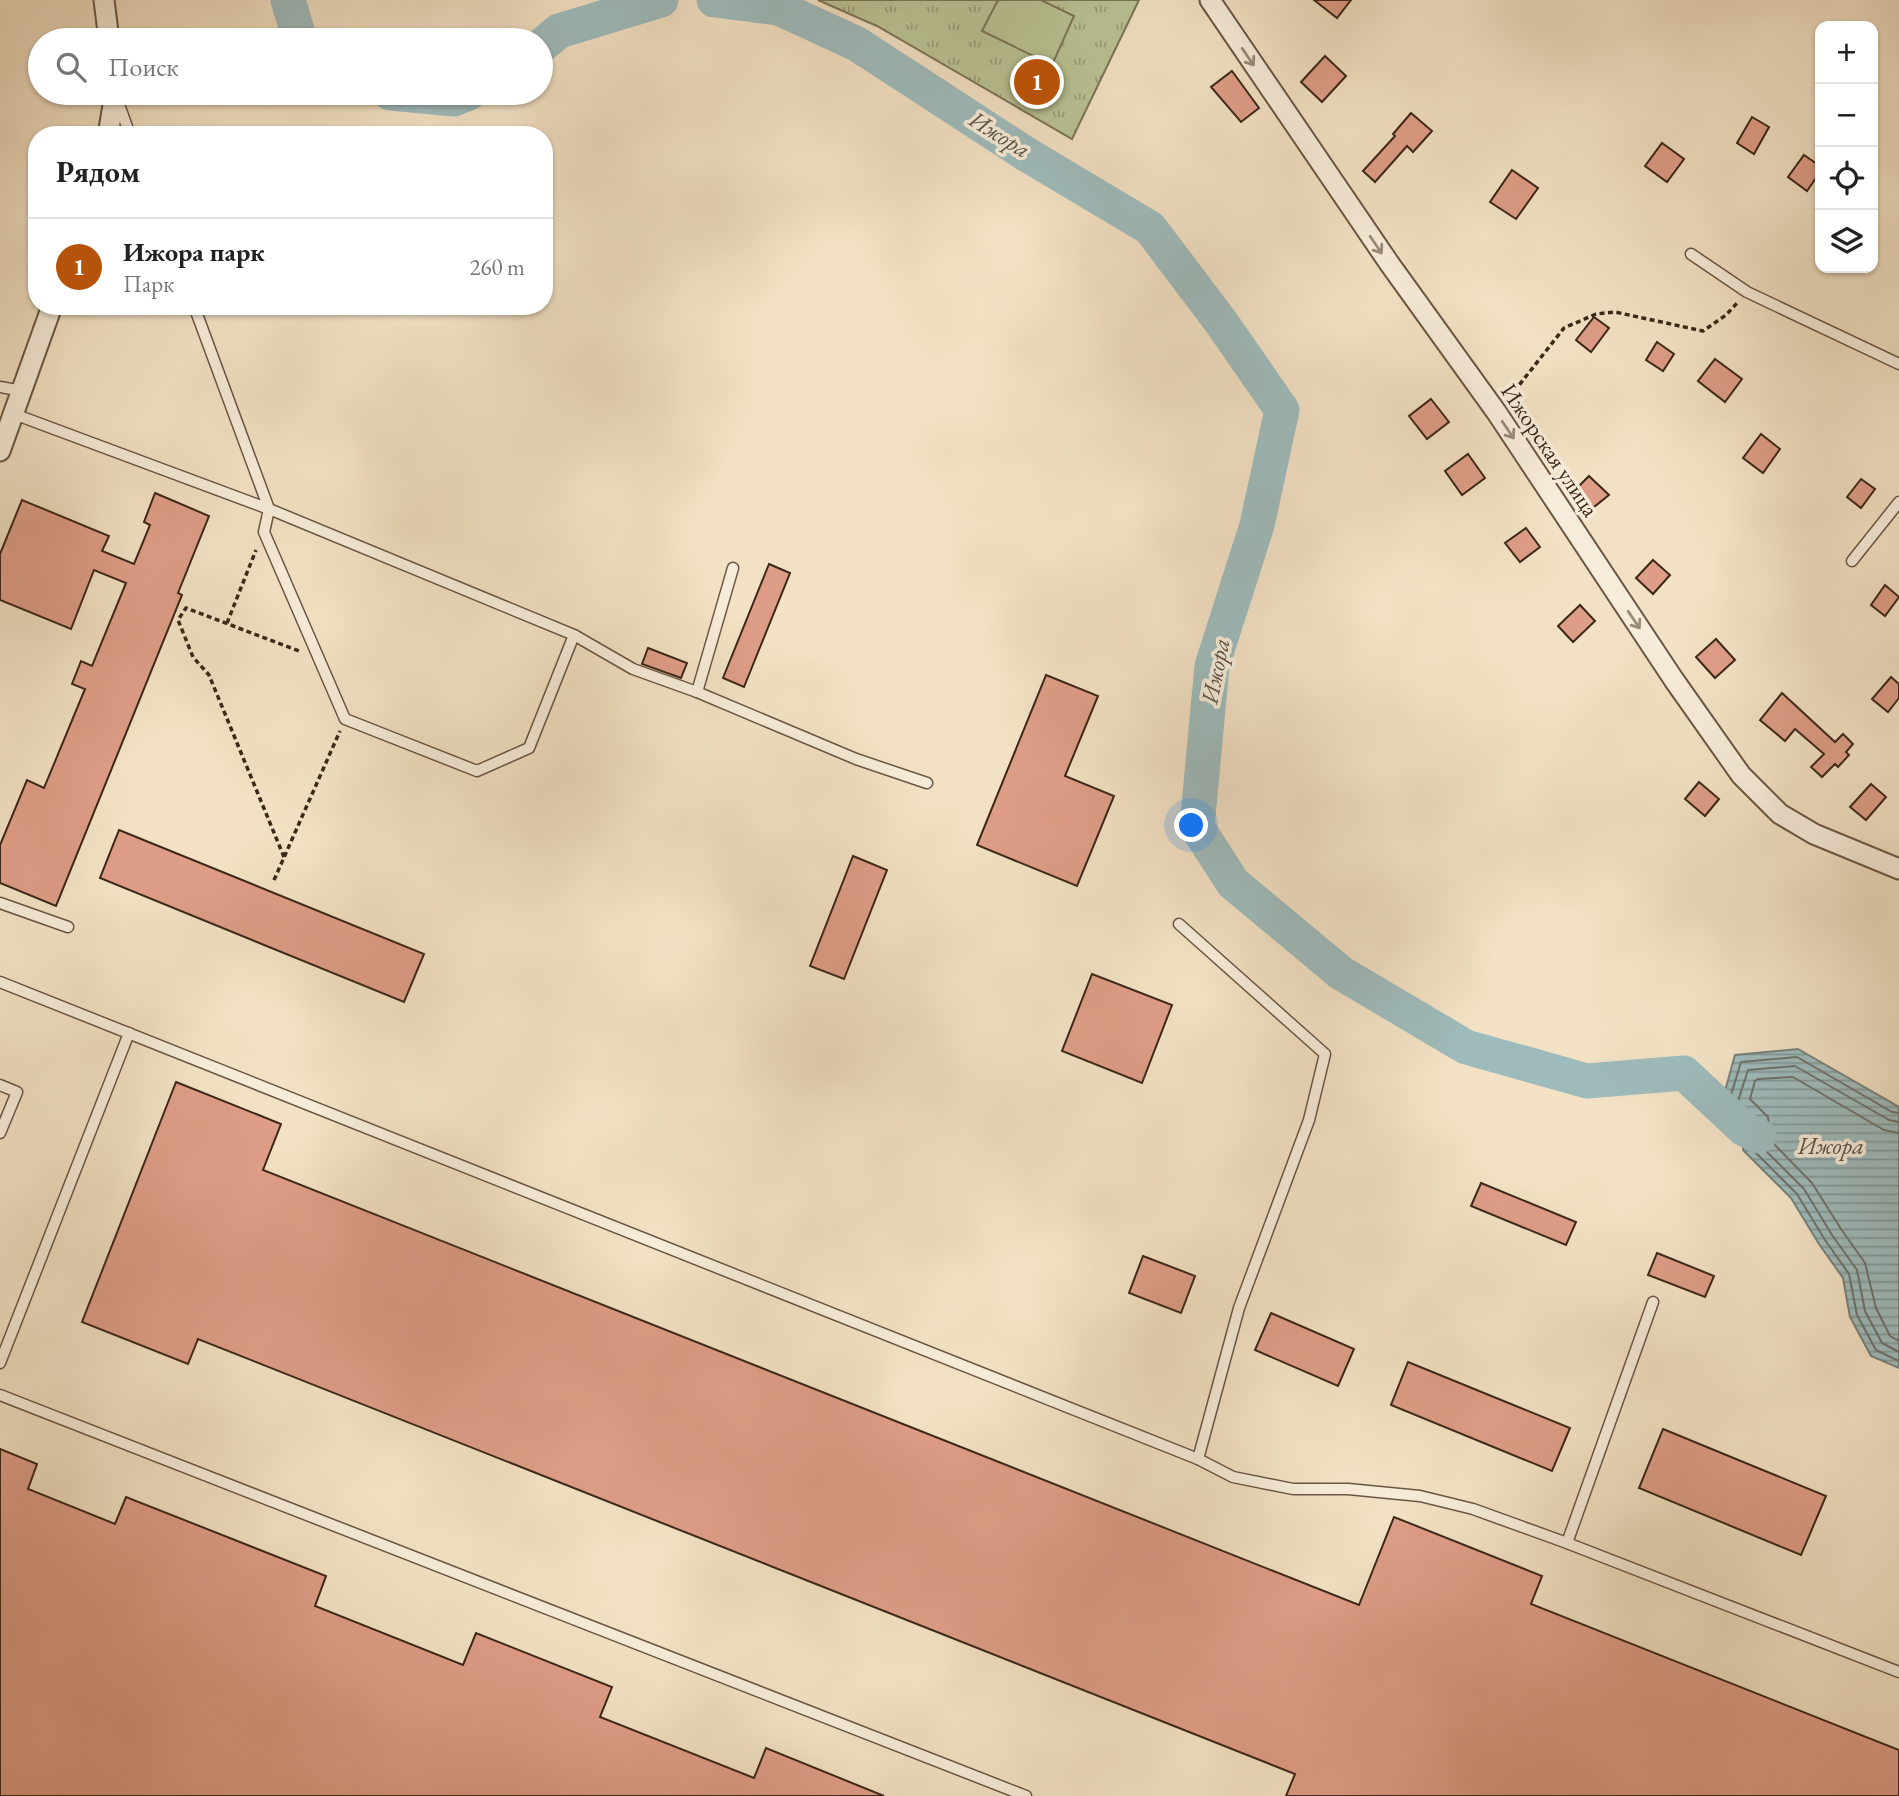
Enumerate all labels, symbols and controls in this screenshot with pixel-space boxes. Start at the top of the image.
map controls [1815,21,1878,273]
button: + [1815,21,1878,84]
search box [28,28,553,105]
one-way arrow [1241,46,1255,66]
icon: search [52,48,90,86]
text: Поиск [108,50,179,84]
pin: 1 [1014,56,1060,108]
button: − [1815,84,1878,147]
water label: Ижора [963,103,1036,165]
button: locate [1815,147,1878,210]
text: Рядом [56,152,140,191]
button: layers [1815,210,1878,273]
one-way arrow [1369,234,1383,254]
text: Ижора парк [123,235,265,269]
text: 1 [73,252,85,282]
text: 260 m [469,252,525,282]
text: Парк [123,269,174,299]
street label: Ижорская улица [1494,377,1606,523]
one-way arrow [1501,420,1515,439]
one-way arrow [1627,609,1641,629]
water label: Ижора [1193,636,1237,707]
your location [1174,808,1208,842]
water label: Ижора [1797,1130,1864,1161]

